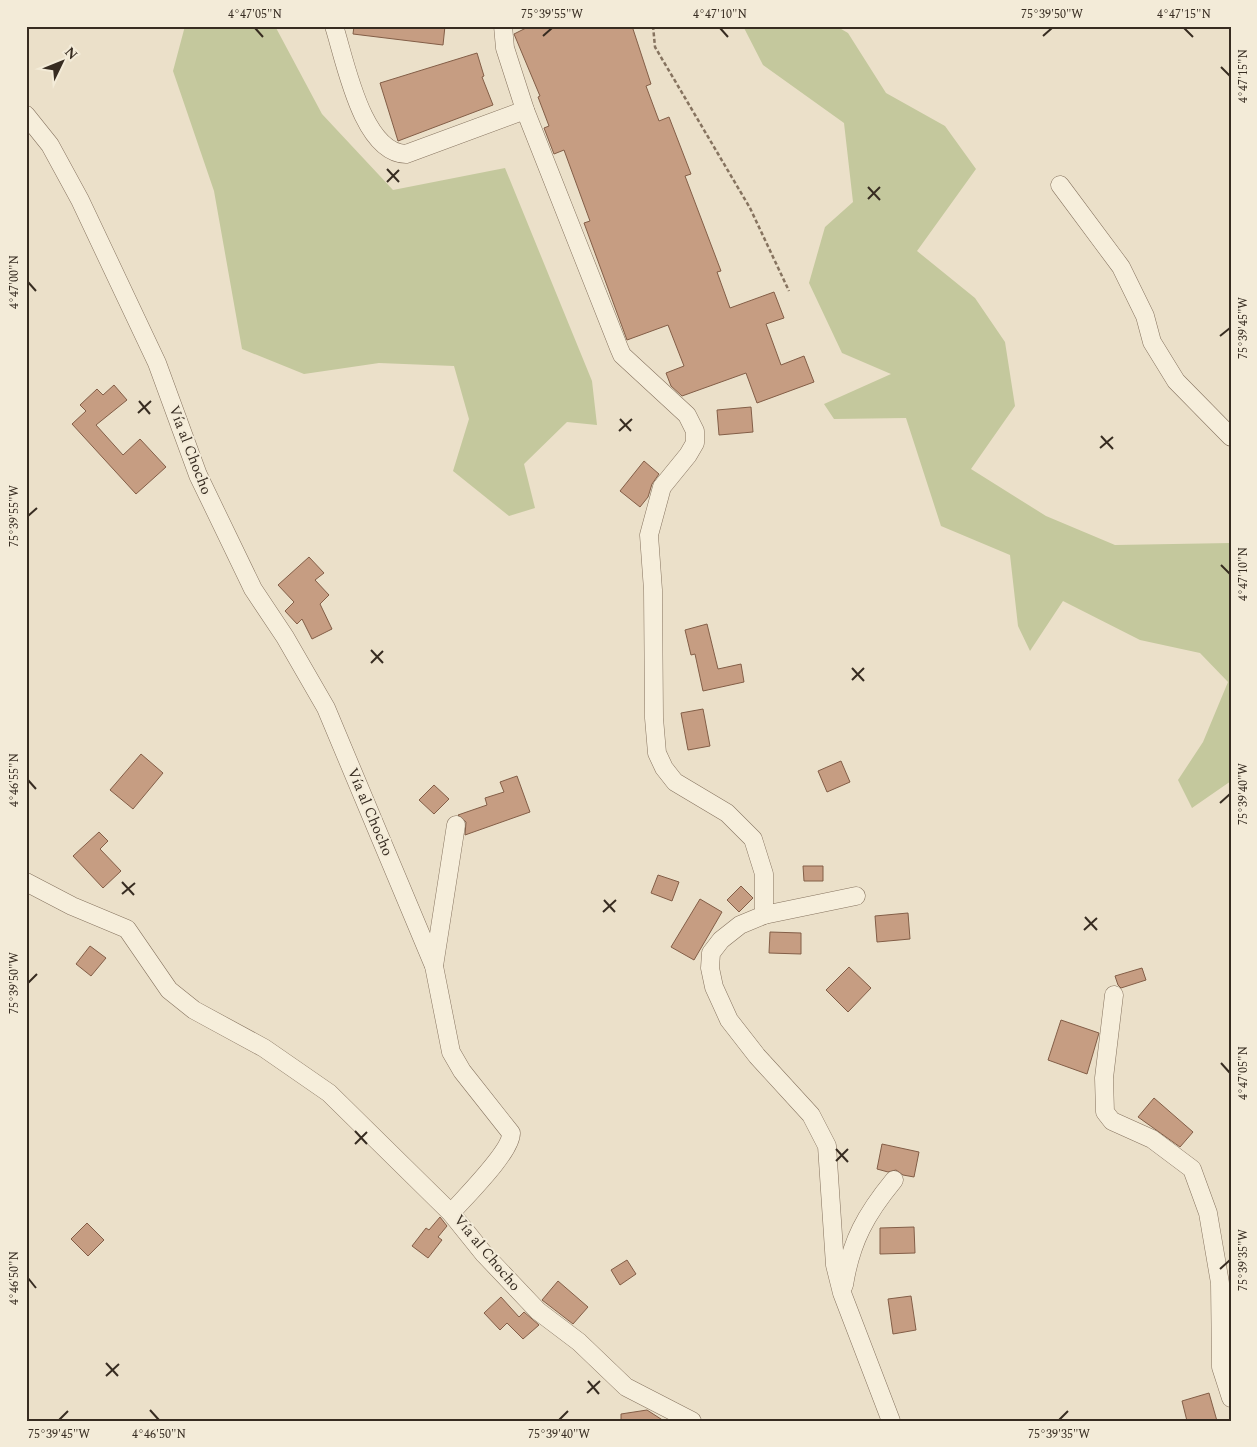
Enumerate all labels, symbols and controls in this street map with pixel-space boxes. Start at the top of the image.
text: 4°47'05"N [228,5,282,24]
text: 75°39'55"W [521,5,583,24]
text: 4°47'10"N [693,5,747,24]
text: 75°39'50"W [1021,5,1083,24]
text: 4°47'15"N [1157,5,1211,24]
north arrow [38,38,88,88]
text: N [60,42,83,65]
text: 4°47'15"N [1234,49,1253,103]
text: 4°47'00"N [5,255,24,309]
text: 75°39'45"W [1234,297,1253,359]
street label: Vía al Chocho [162,402,218,498]
text: 75°39'55"W [5,485,24,547]
text: 4°47'10"N [1234,547,1253,601]
text: 4°46'55"N [5,753,24,807]
text: 75°39'40"W [1234,763,1253,825]
street label: Vía al Chocho [341,764,399,860]
text: 75°39'50"W [5,952,24,1014]
text: 4°47'05"N [1234,1046,1253,1100]
street label: Vía al Chocho [448,1210,526,1296]
text: 75°39'35"W [1234,1229,1253,1291]
text: 4°46'50"N [5,1251,24,1305]
text: 75°39'45"W [28,1425,90,1444]
text: 4°46'50"N [132,1425,186,1444]
text: 75°39'40"W [528,1425,590,1444]
text: 75°39'35"W [1028,1425,1090,1444]

